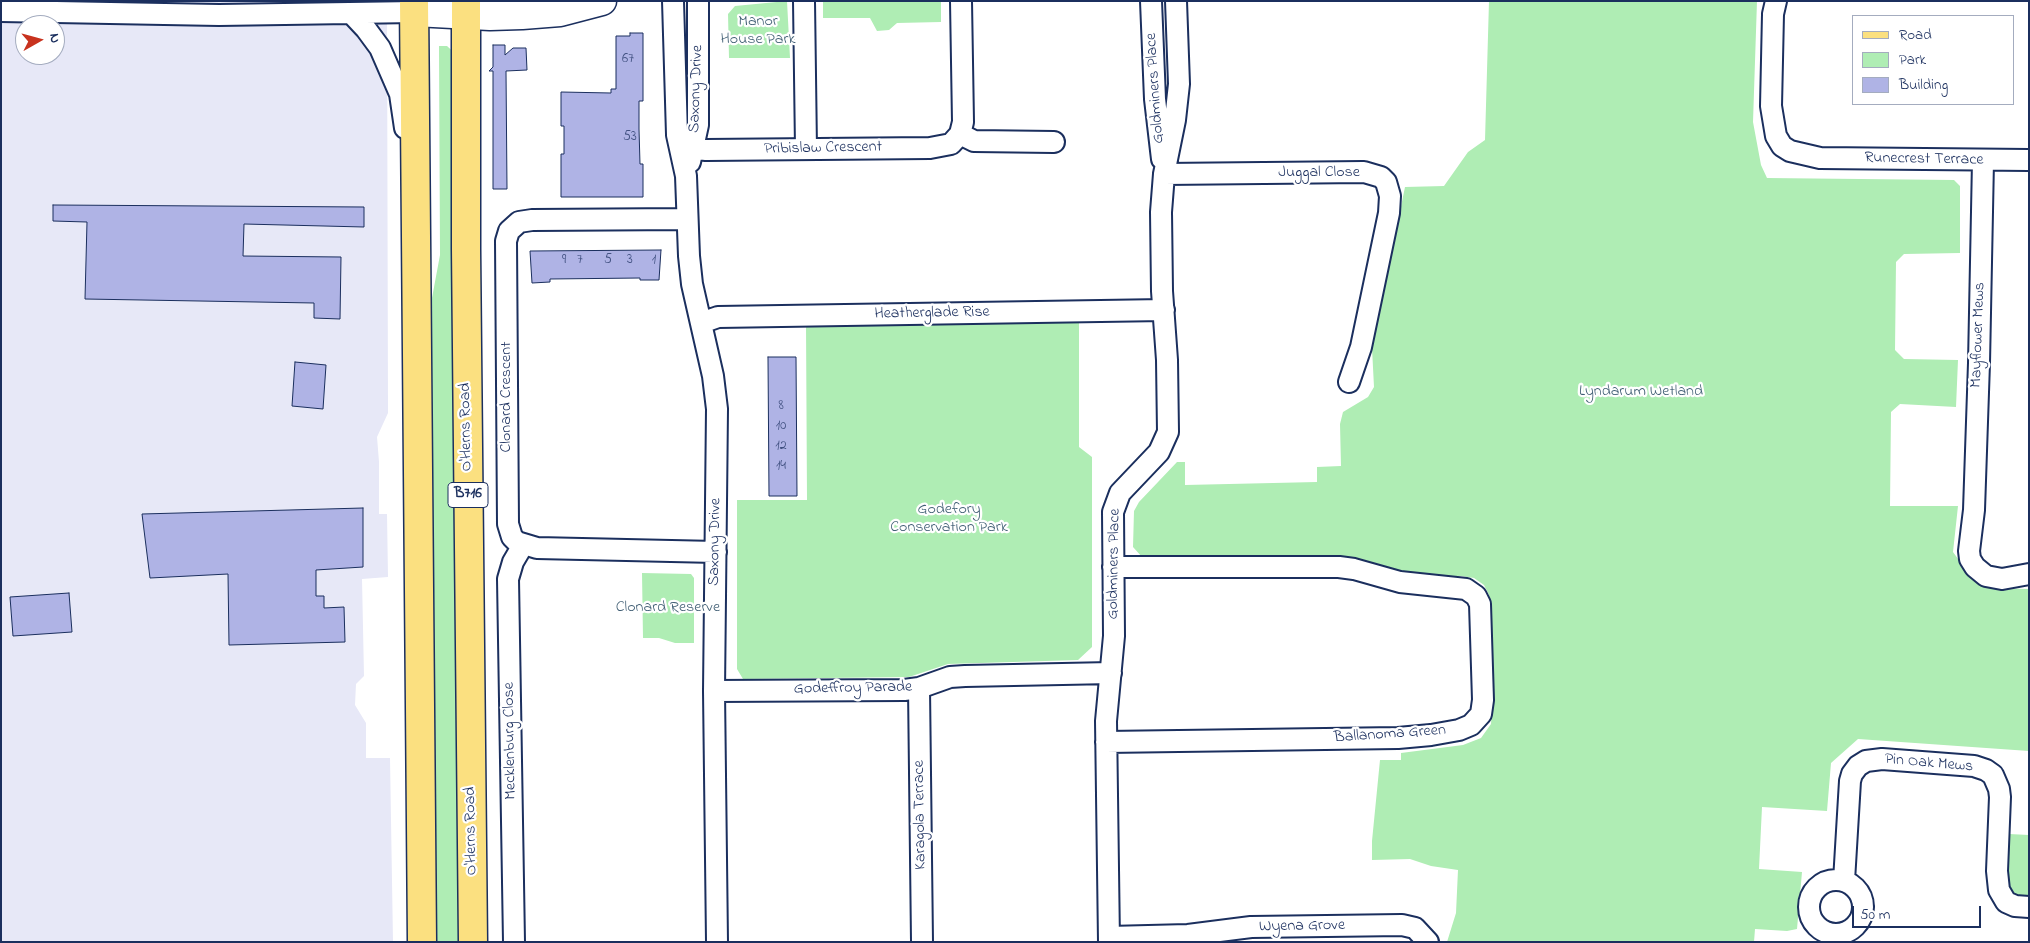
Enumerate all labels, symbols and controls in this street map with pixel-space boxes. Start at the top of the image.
park label: Manor House Park [721,12,795,50]
north arrow [15,15,65,65]
legend [1852,15,2015,105]
text: Road [1899,24,1932,46]
text: N [43,32,65,44]
street label: Goldminers Place [1143,32,1169,144]
street label: Saxony Drive [686,45,708,133]
text: Park [1899,49,1926,71]
house number: 67 [622,52,634,68]
text: Building [1899,74,1948,96]
house number: 53 [623,130,637,146]
street label: Pribislaw Crescent [764,138,882,160]
street label: Runecrest Terrace [1864,149,1984,171]
street label: Juggal Close [1278,163,1360,183]
house number: 9 [562,253,566,269]
house number: 7 [577,253,583,269]
house number: 5 [604,253,612,269]
house number: 3 [627,253,633,269]
house number: 1 [652,253,656,269]
street label: Mayflower Mews [1968,282,1990,388]
street label: Heatherglade Rise [874,303,990,325]
street label: Clonard Crescent [497,342,517,452]
park label: Lyndarum Wetland [1579,382,1703,402]
street label: O'Herns Road [457,383,477,471]
house number: 8 [778,399,784,415]
house number: 10 [776,419,786,435]
house number: 12 [775,439,787,455]
house number: 14 [776,459,786,475]
road number: B716 [448,482,488,508]
street label: Saxony Drive [706,498,726,586]
park label: Godefory Conservation Park [890,500,1008,538]
street label: Goldminers Place [1104,508,1126,620]
park label: Clonard Reserve [616,598,720,618]
street label: Godeffroy Parade [794,678,912,700]
street label: Mecklenburg Close [500,682,522,800]
street label: Ballanoma Green [1334,722,1446,748]
street label: Pin Oak Mews [1884,751,1974,777]
street label: Karagola Terrace [910,760,932,870]
street label: O'Herns Road [462,787,482,875]
scale bar [1855,896,1984,928]
text: 50 m [1860,904,1890,926]
street label: Wyena Grove [1259,917,1345,937]

